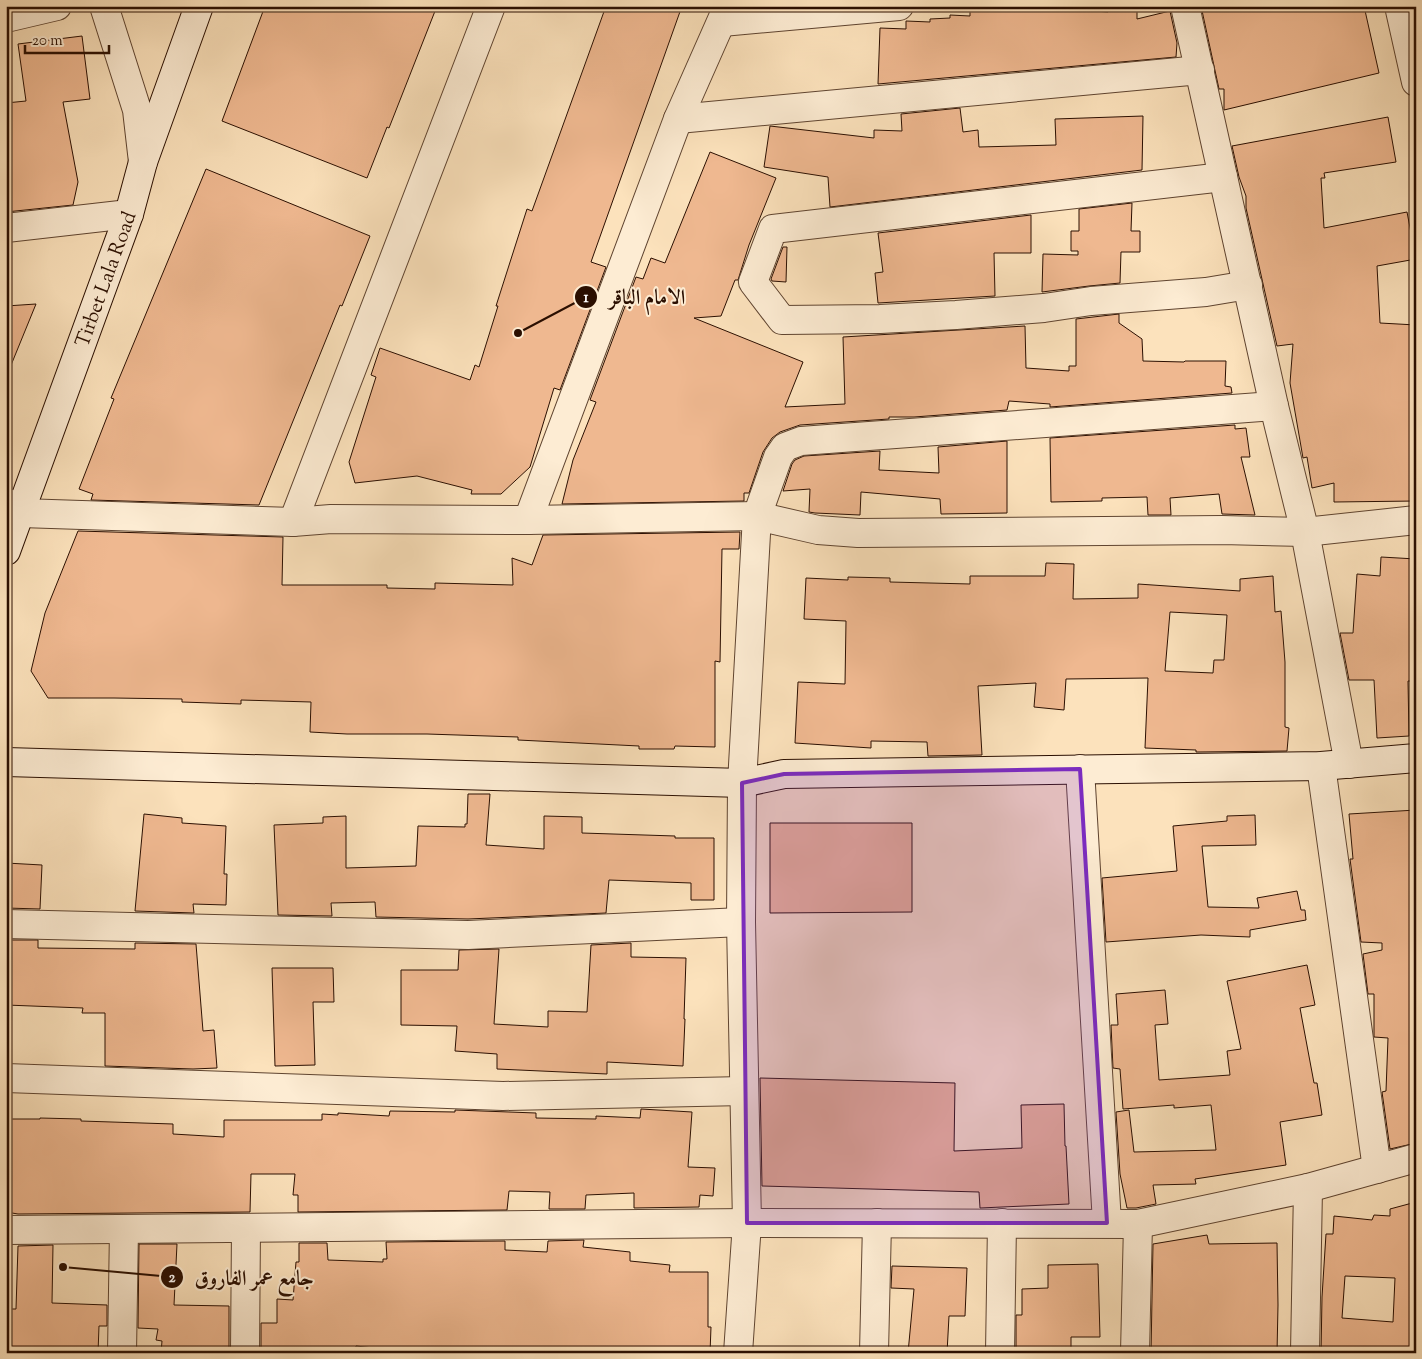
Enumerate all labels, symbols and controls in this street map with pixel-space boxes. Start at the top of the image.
scale bar [25,22,109,54]
text: 20 m [32,31,63,52]
street label: Tirbet Lala Road [69,208,145,352]
callout: الامام الباقر [573,279,695,315]
text: الامام الباقر [607,284,685,316]
text: 1 [583,288,589,309]
callout: جامع عمر الفاروق [160,1259,324,1295]
text: جامع عمر الفاروق [194,1265,314,1297]
text: 2 [168,1268,176,1289]

